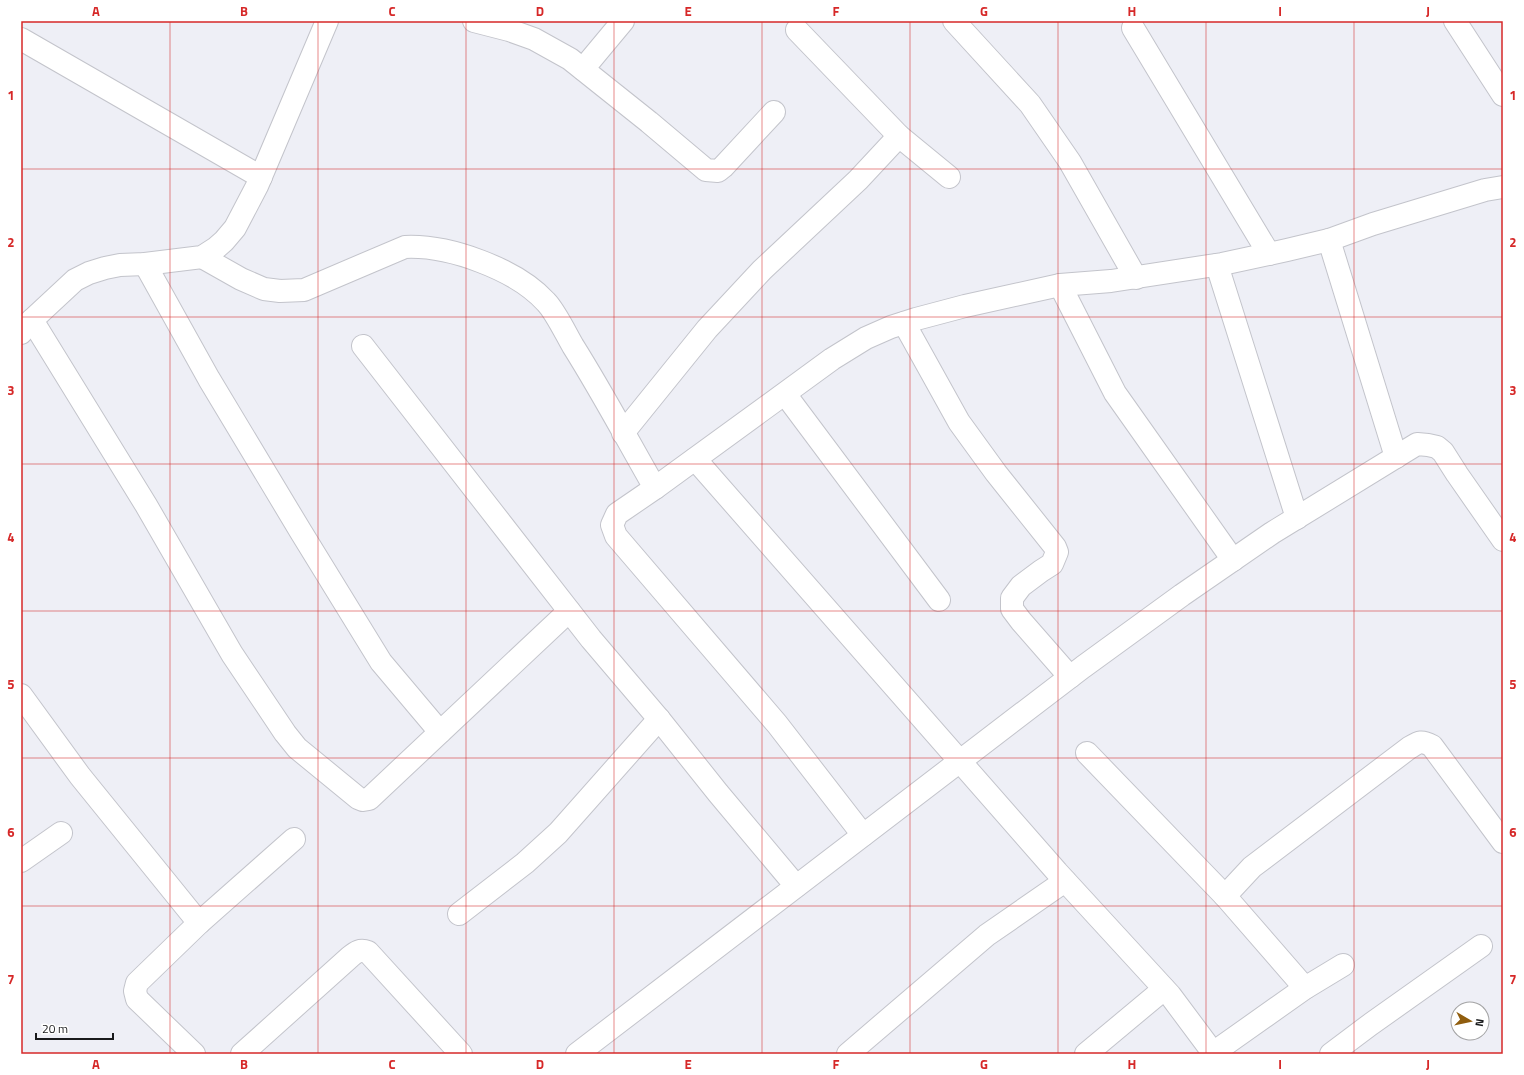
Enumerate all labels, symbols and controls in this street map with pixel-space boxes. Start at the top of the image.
text: A [92,1,100,21]
text: B [240,1,248,21]
text: C [388,1,396,21]
text: D [536,1,544,21]
text: E [684,1,692,21]
text: F [833,1,840,21]
text: G [980,1,988,21]
text: H [1128,1,1136,21]
text: I [1278,1,1282,21]
text: J [1426,1,1430,21]
text: 1 [7,85,15,105]
text: 1 [1509,85,1517,105]
text: 2 [7,232,15,252]
text: 2 [1509,232,1517,252]
text: 3 [7,380,15,400]
text: 3 [1509,380,1517,400]
text: 4 [7,527,15,547]
text: 4 [1509,527,1517,547]
text: 5 [7,674,15,694]
text: 5 [1509,674,1517,694]
text: 6 [7,822,15,842]
text: 6 [1509,822,1517,842]
text: 7 [7,969,15,989]
text: 7 [1509,969,1517,989]
north arrow [1450,1001,1490,1041]
scale bar [36,1015,113,1041]
text: N [1471,1018,1488,1028]
text: 20 m [42,1019,68,1038]
text: A [92,1054,100,1074]
text: B [240,1054,248,1074]
text: C [388,1054,396,1074]
text: D [536,1054,544,1074]
text: E [684,1054,692,1074]
text: F [833,1054,840,1074]
text: G [980,1054,988,1074]
text: H [1128,1054,1136,1074]
text: I [1278,1054,1282,1074]
text: J [1426,1054,1430,1074]

